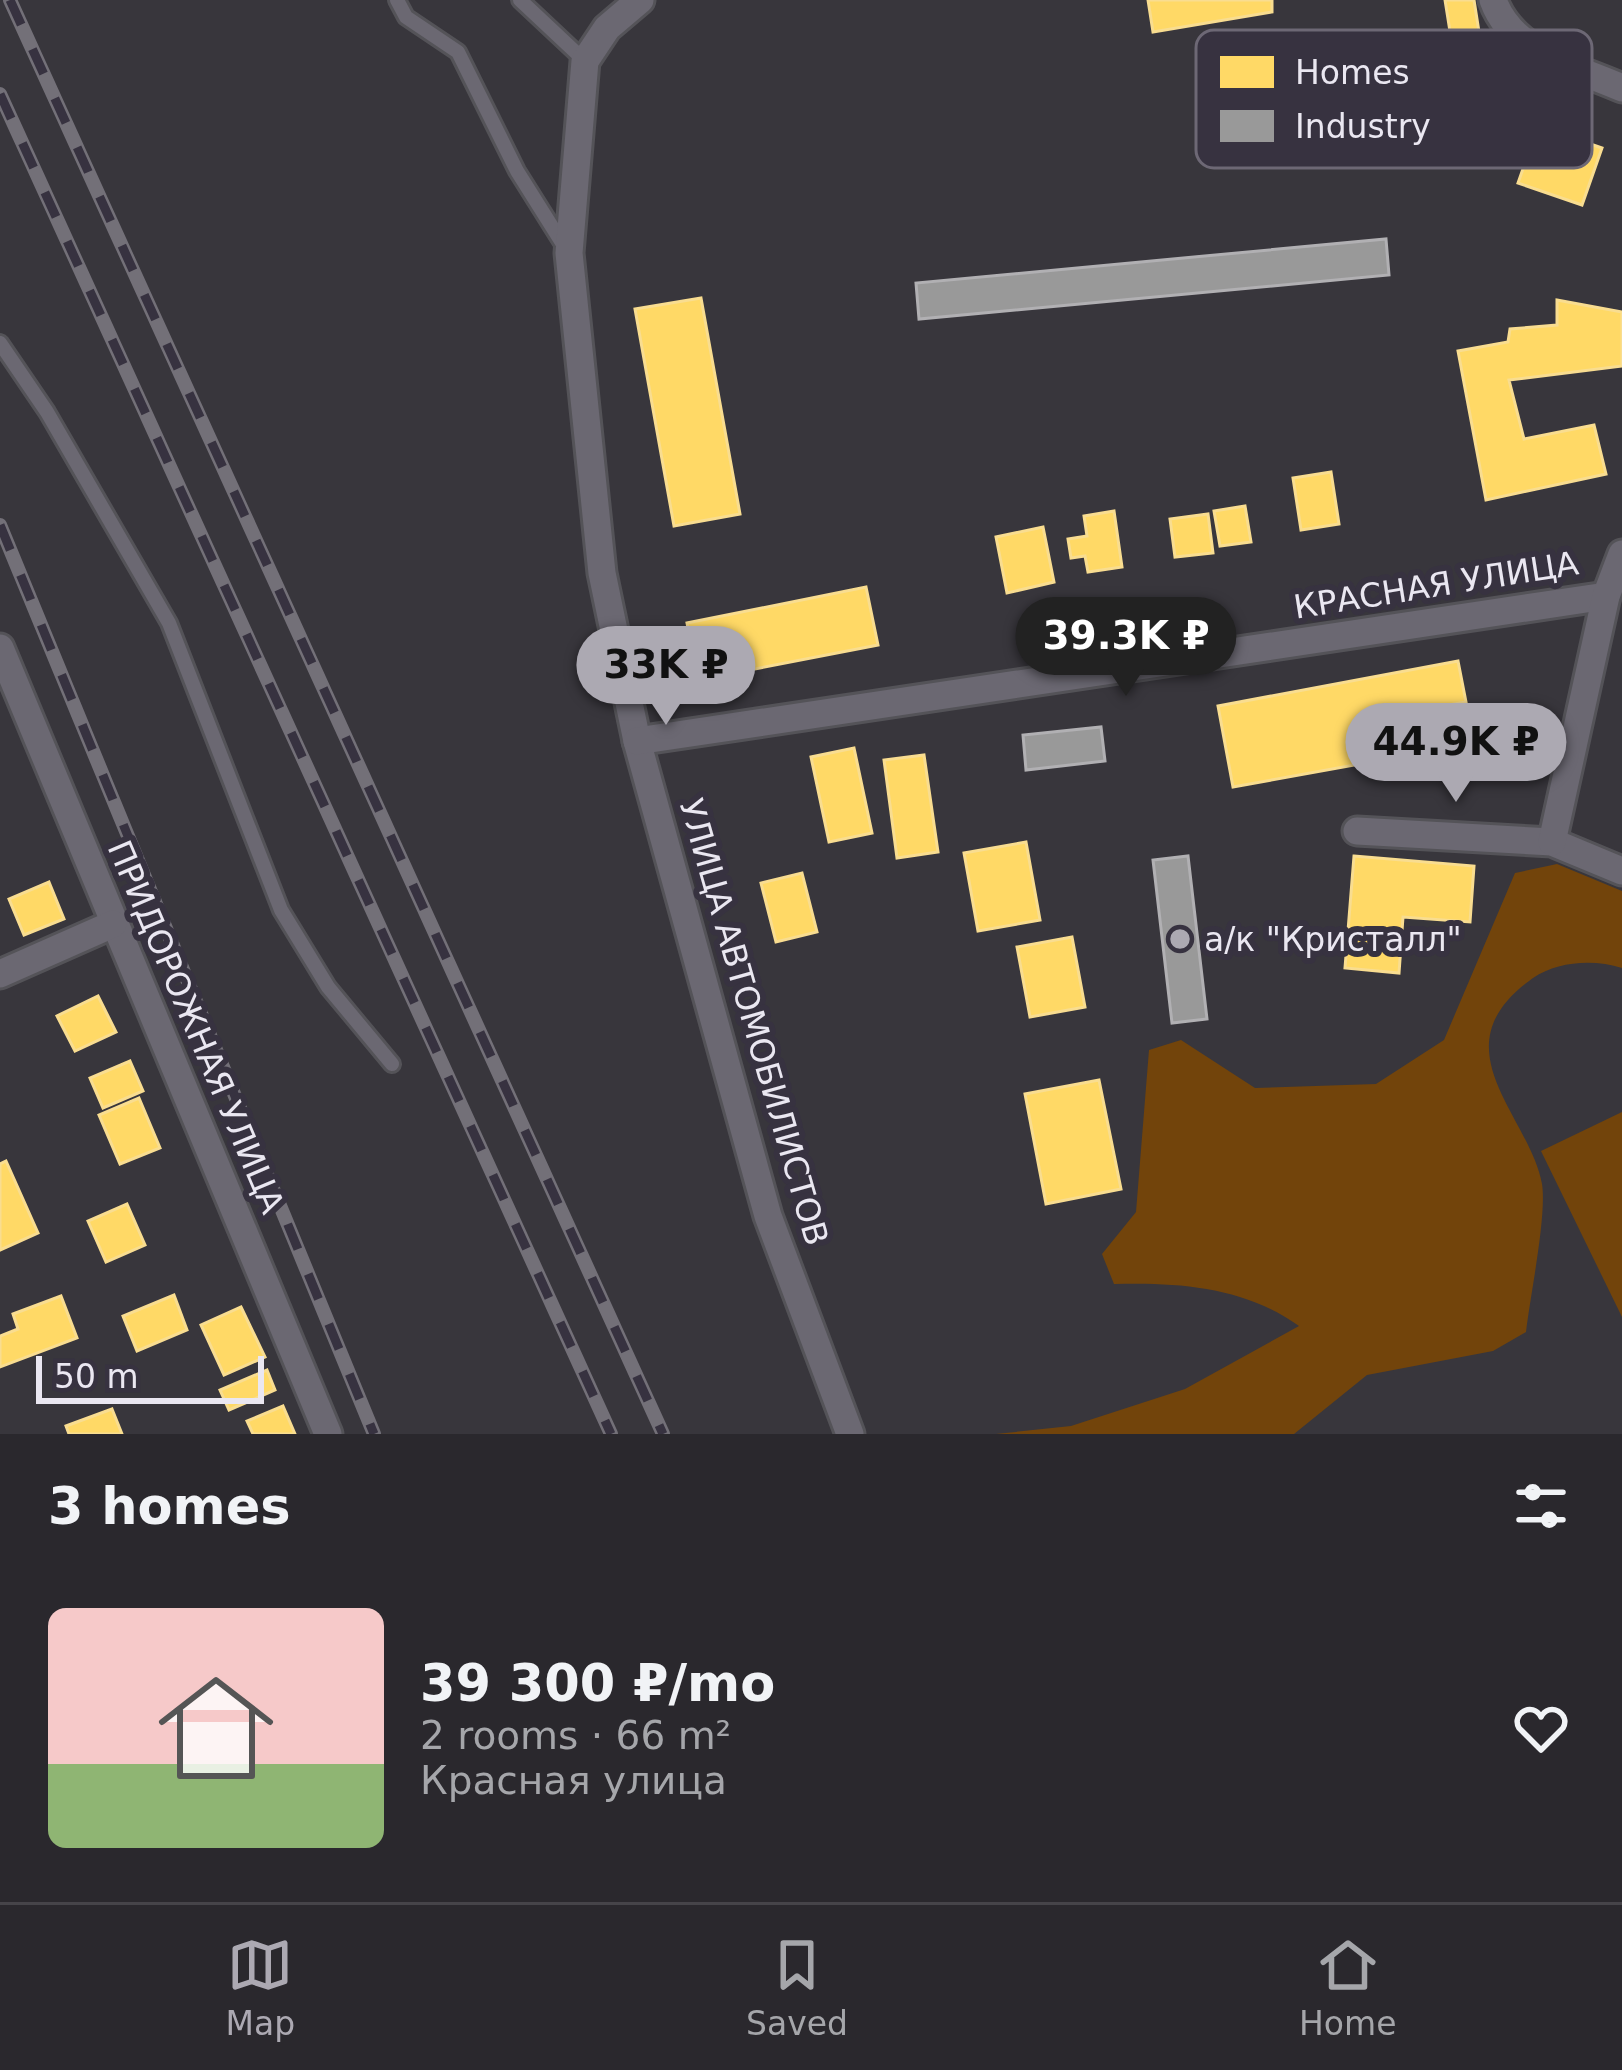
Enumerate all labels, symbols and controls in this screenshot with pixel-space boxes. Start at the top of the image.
legend [1196,30,1592,168]
text: Homes [1295,53,1410,92]
text: Industry [1295,107,1431,146]
street label: КРАСНАЯ УЛИЦА [1291,543,1581,627]
pin: 39.3K ₽ [1015,597,1237,699]
text: 39.3K ₽ [1042,613,1210,658]
pin: 33K ₽ [582,626,750,728]
text: 33K ₽ [603,642,729,687]
pin: 44.9K ₽ [1345,703,1567,805]
text: 44.9K ₽ [1372,719,1540,764]
street label: УЛИЦА АВТОМОБИЛИСТОВ [671,794,837,1250]
street label: ПРИДОРОЖНАЯ УЛИЦА [100,835,292,1220]
place label: а/к "Кристалл" [1204,920,1462,959]
marker: а/к "Кристалл" [1167,926,1193,952]
scale bar [36,1350,264,1403]
text: 50 m [54,1357,139,1396]
icon: filters [1508,1473,1574,1539]
text: 3 homes [48,1477,291,1536]
text: 39 300 ₽/mo [420,1654,775,1713]
icon: home [144,1656,288,1800]
icon: heart [1508,1695,1574,1761]
text: 2 rooms · 66 m² [420,1713,731,1758]
text: Красная улица [420,1758,727,1803]
tab: Map [225,1932,295,2043]
tab: Saved [746,1932,848,2043]
tab: Home [1299,1932,1396,2043]

